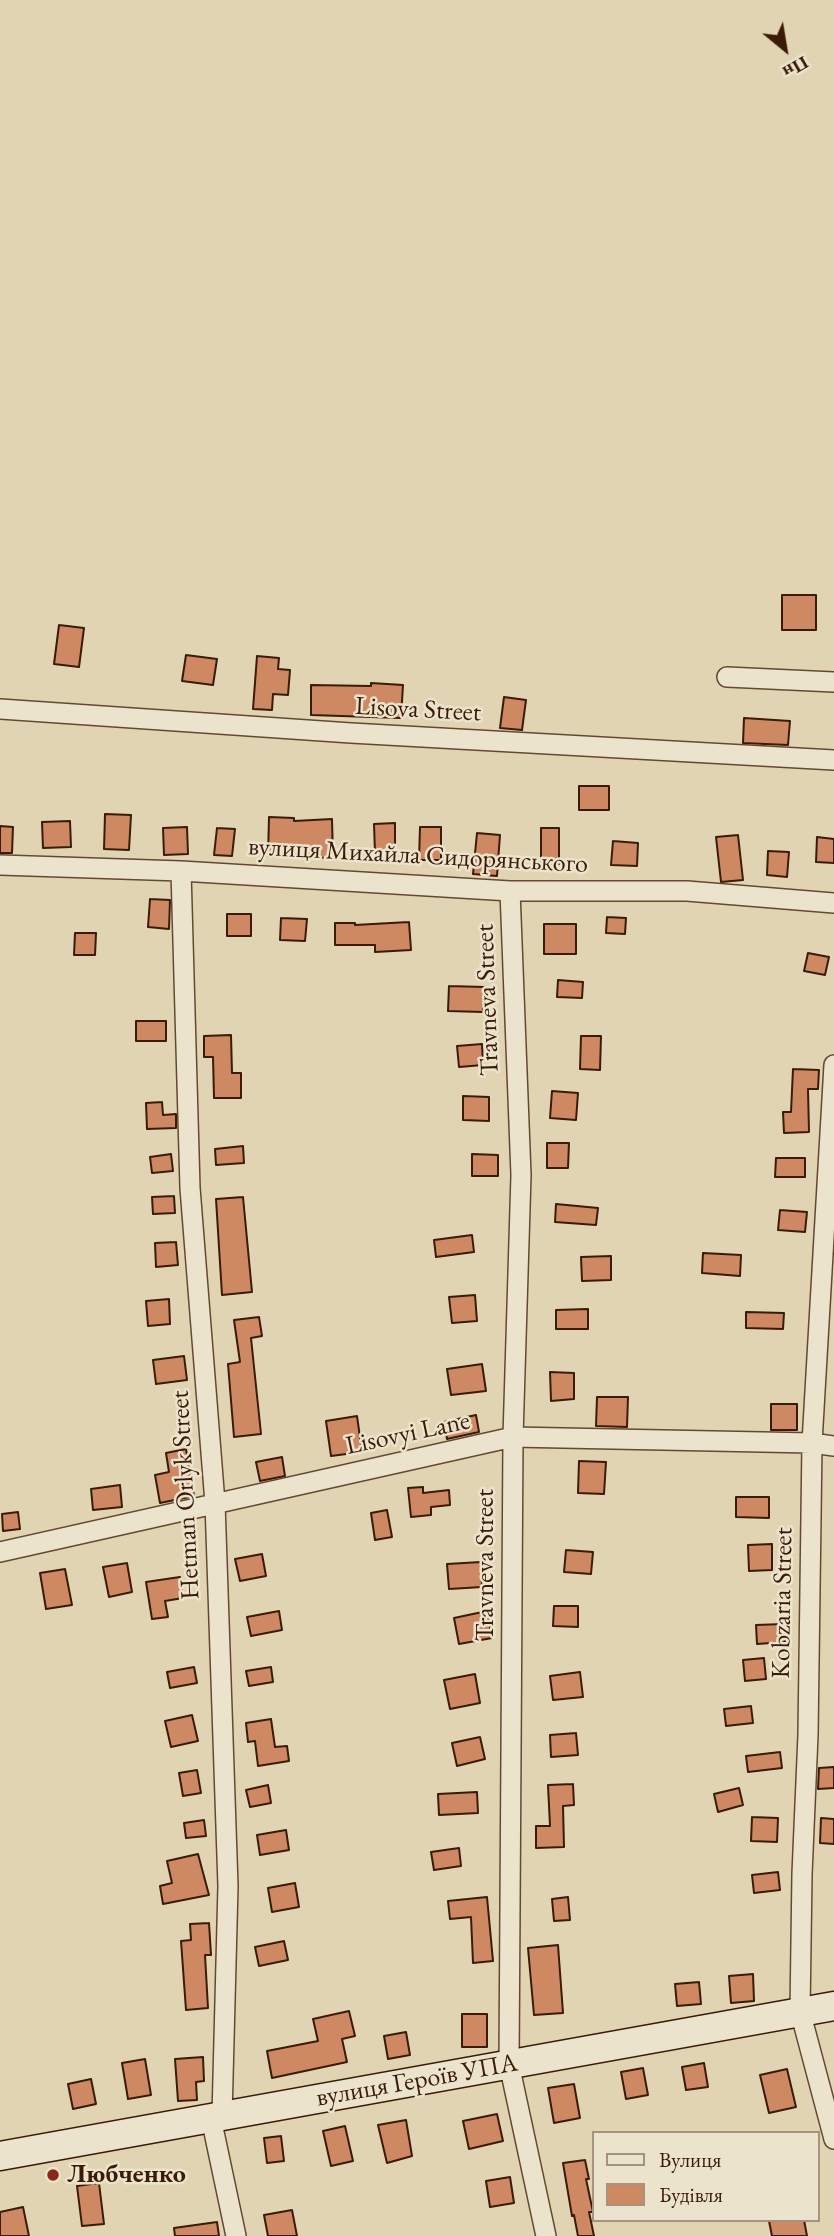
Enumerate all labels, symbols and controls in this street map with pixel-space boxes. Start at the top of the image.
north arrow [750,14,820,84]
text: Пн [778,50,813,85]
street label: Lisova Street [354,691,482,729]
street label: вулиця Михайла Сидорянського [247,832,589,880]
street label: Travneva Street [470,923,506,1077]
street label: Hetman Orlyk Street [165,1390,207,1600]
street label: Lisovyi Lane [343,1406,473,1462]
street label: Travneva Street [470,1489,502,1641]
street label: Kobzaria Street [766,1527,800,1679]
street label: вулиця Героїв УПА [314,2048,520,2114]
legend [592,2131,820,2222]
text: Вулиця [659,2146,721,2173]
place label: Любченко [67,2159,186,2191]
marker: Любченко [45,2167,61,2183]
text: Будівля [659,2181,723,2208]

